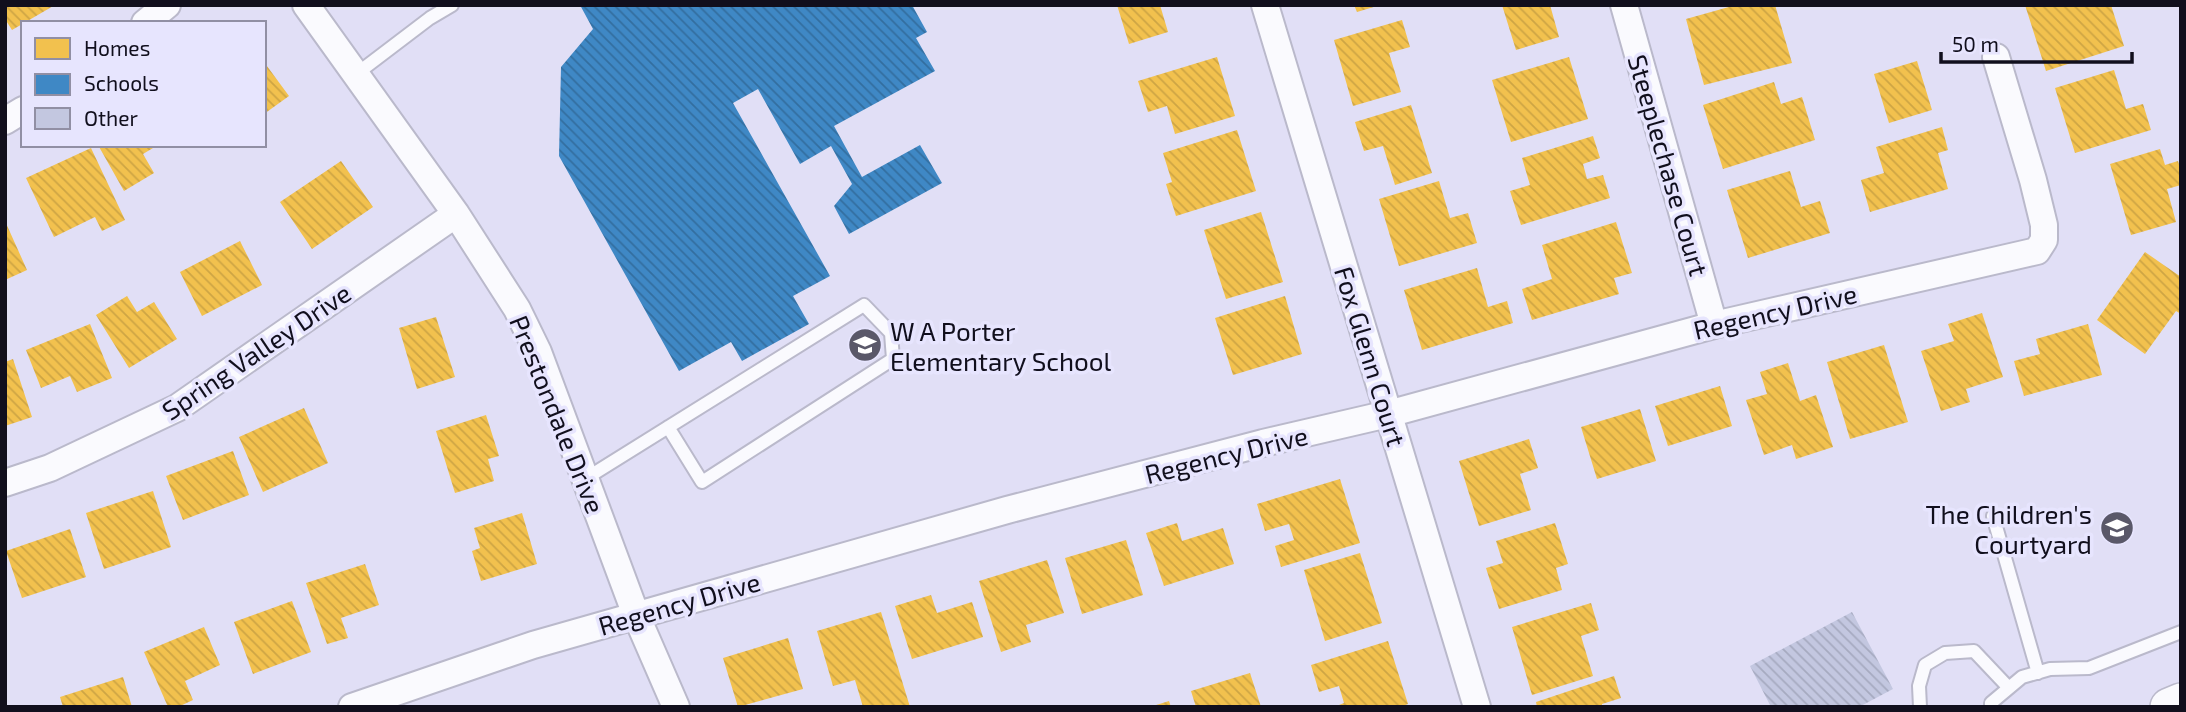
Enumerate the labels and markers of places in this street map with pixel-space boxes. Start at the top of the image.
place label: W A Porter Elementary School [890,315,1112,376]
school or university icon: W A Porter Elementary School [846,326,884,364]
place label: The Children's Courtyard [1925,498,2092,559]
school or university icon: The Children's Courtyard [2098,509,2136,547]

